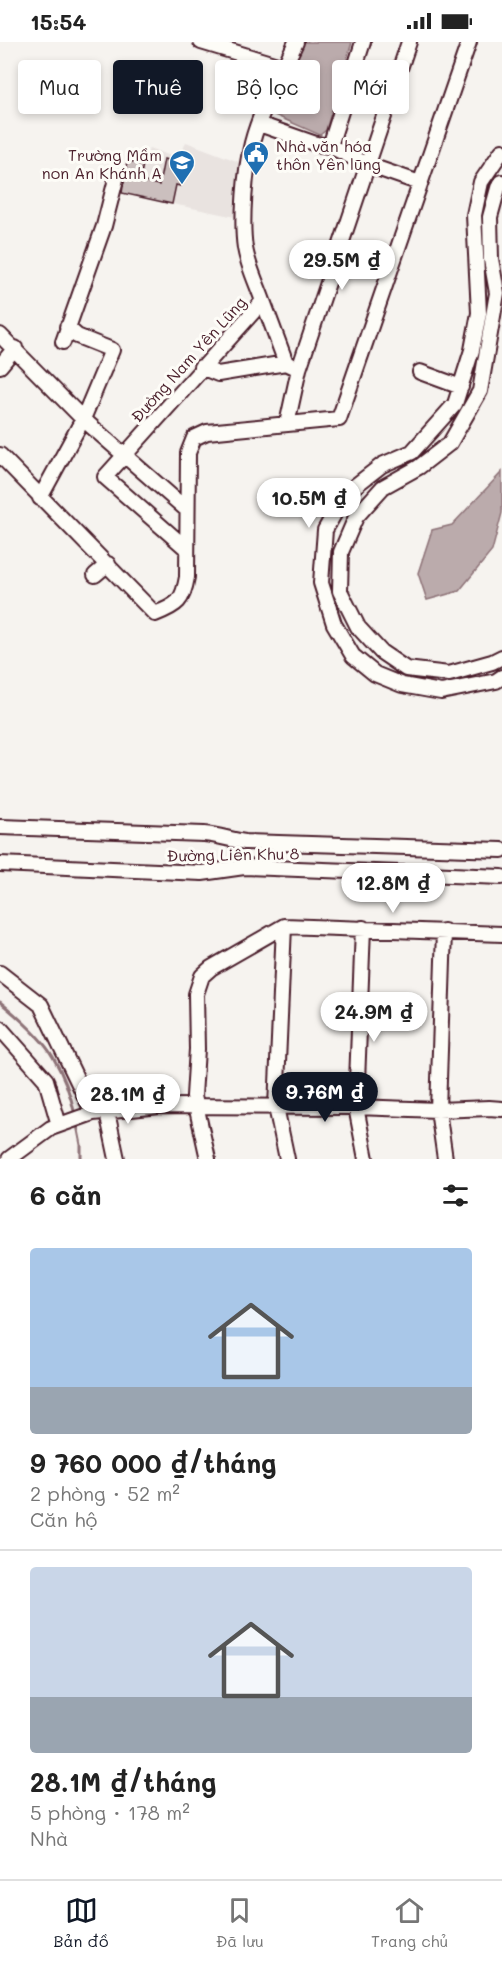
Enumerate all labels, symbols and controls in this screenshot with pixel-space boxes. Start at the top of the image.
text: 15:54 [30,7,86,36]
chip: Mua [18,60,101,114]
chip: Thuê [113,60,203,114]
chip: Bộ lọc [215,60,320,114]
chip: Mới [332,60,409,114]
place label: Nhà văn hóa thôn Yên lũng [276,135,381,174]
public building icon: Nhà văn hóa thôn Yên lũng [241,139,271,177]
place label: Trường Mầm non An Khánh A [42,144,162,183]
school or university icon: Trường Mầm non An Khánh A [167,148,197,186]
pin: 29.5M ₫ [287,240,397,291]
text: 29.5M ₫ [303,246,381,272]
street label: Đường Nam Yên Lũng [126,292,250,426]
pin: 10.5M ₫ [254,478,364,529]
text: 10.5M ₫ [271,484,347,510]
street label: Đường Liên Khu 8 [167,842,300,866]
pin: 12.8M ₫ [338,863,448,914]
text: 12.8M ₫ [355,869,431,895]
pin: 24.9M ₫ [319,992,429,1043]
text: 24.9M ₫ [335,998,413,1024]
pin: 9.76M ₫ [270,1072,380,1123]
pin: 28.1M ₫ [73,1074,183,1125]
text: 9.76M ₫ [286,1078,364,1104]
text: 28.1M ₫ [90,1080,166,1106]
text: 6 căn [30,1178,102,1212]
icon: filters [439,1179,472,1212]
icon: home [197,1287,305,1395]
text: 9 760 000 ₫/tháng [30,1446,277,1480]
text: 2 phòng · 52 m² [30,1480,180,1506]
text: Căn hộ [30,1506,97,1532]
icon: home [197,1606,305,1714]
text: 28.1M ₫/tháng [30,1765,216,1799]
text: 5 phòng · 178 m² [30,1799,190,1825]
text: Nhà [30,1825,69,1851]
tab: Bản đồ [54,1894,109,1951]
tab: Đã lưu [216,1894,264,1951]
tab: Trang chủ [371,1894,448,1951]

